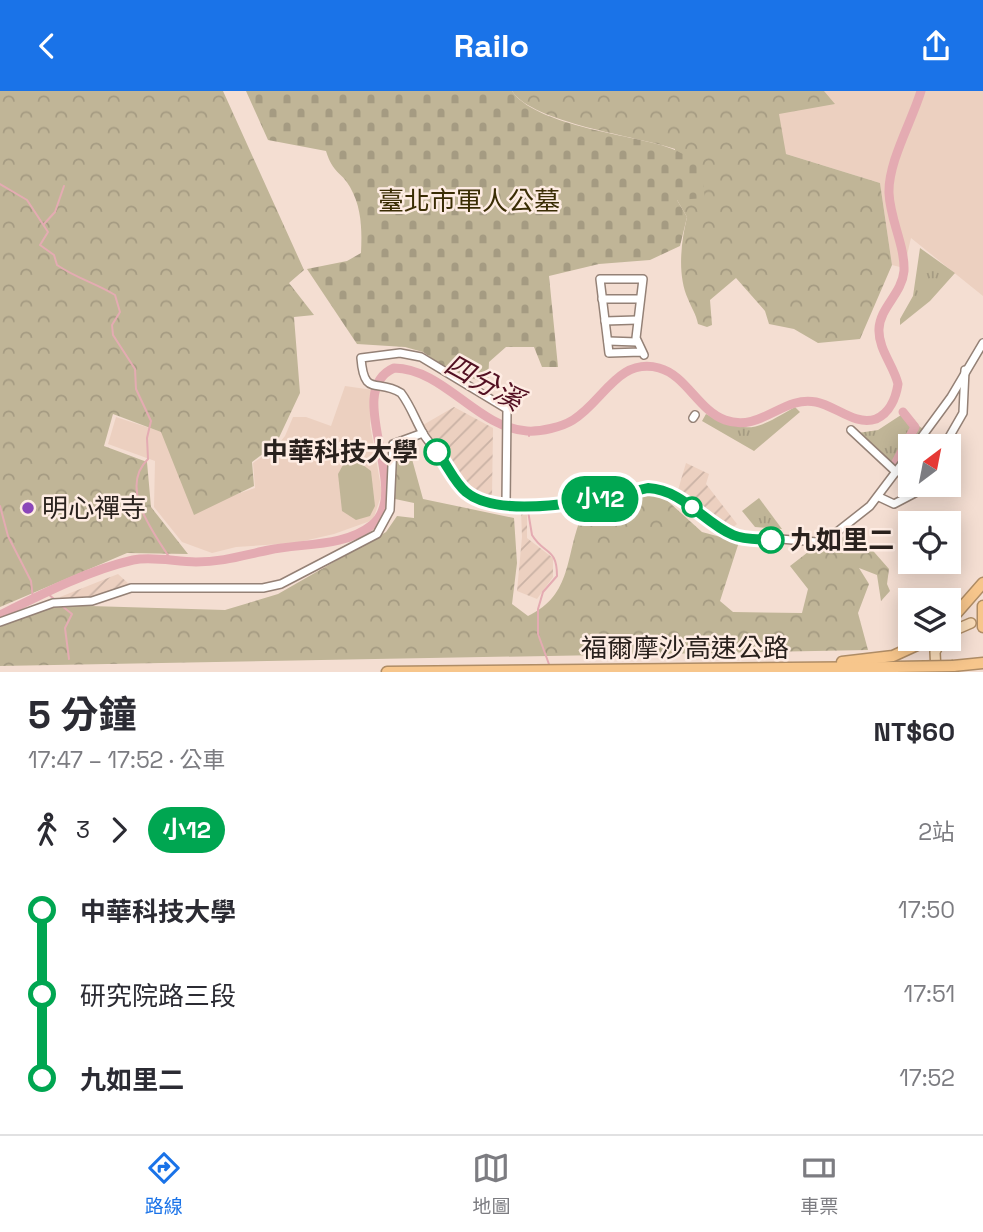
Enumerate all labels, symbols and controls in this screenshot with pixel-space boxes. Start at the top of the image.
text: Railo [454,26,529,66]
icon: back [28,27,66,65]
icon: share [917,27,955,65]
park label: 臺北市軍人公墓 [378,184,560,218]
water label: 四分溪 [439,346,533,420]
north arrow [898,434,961,497]
map controls [898,434,961,651]
place label: 中華科技大學 [262,435,418,469]
marker: 中華科技大學 [424,439,450,465]
line badge: 小12 [560,476,640,522]
text: 小12 [575,483,625,514]
place label: 明心禪寺 [42,491,146,525]
unlabelled marker [682,497,702,517]
marker: 明心禪寺 [20,500,36,516]
button: locate [898,511,961,574]
place label: 九如里二 [790,523,894,557]
marker: 九如里二 [758,527,784,553]
button: layers [898,588,961,651]
street label: 福爾摩沙高速公路 [581,631,789,665]
text: 5 分鐘 [28,691,136,739]
text: NT$60 [874,715,955,749]
text: 17:47 – 17:52 · 公車 [28,745,225,775]
icon: walk [28,811,66,849]
icon: forward [100,811,138,849]
text: 小12 [162,814,211,845]
text: 3 [76,815,90,845]
text: 2站 [918,817,955,847]
text: 中華科技大學 [80,895,236,929]
text: 17:50 [898,895,955,925]
text: 研究院路三段 [80,979,236,1013]
text: 17:51 [904,979,955,1009]
text: 九如里二 [80,1063,184,1097]
text: 17:52 [899,1063,955,1093]
tab: 路線 [145,1149,183,1219]
tab: 地圖 [472,1149,510,1219]
tab: 車票 [800,1149,838,1219]

